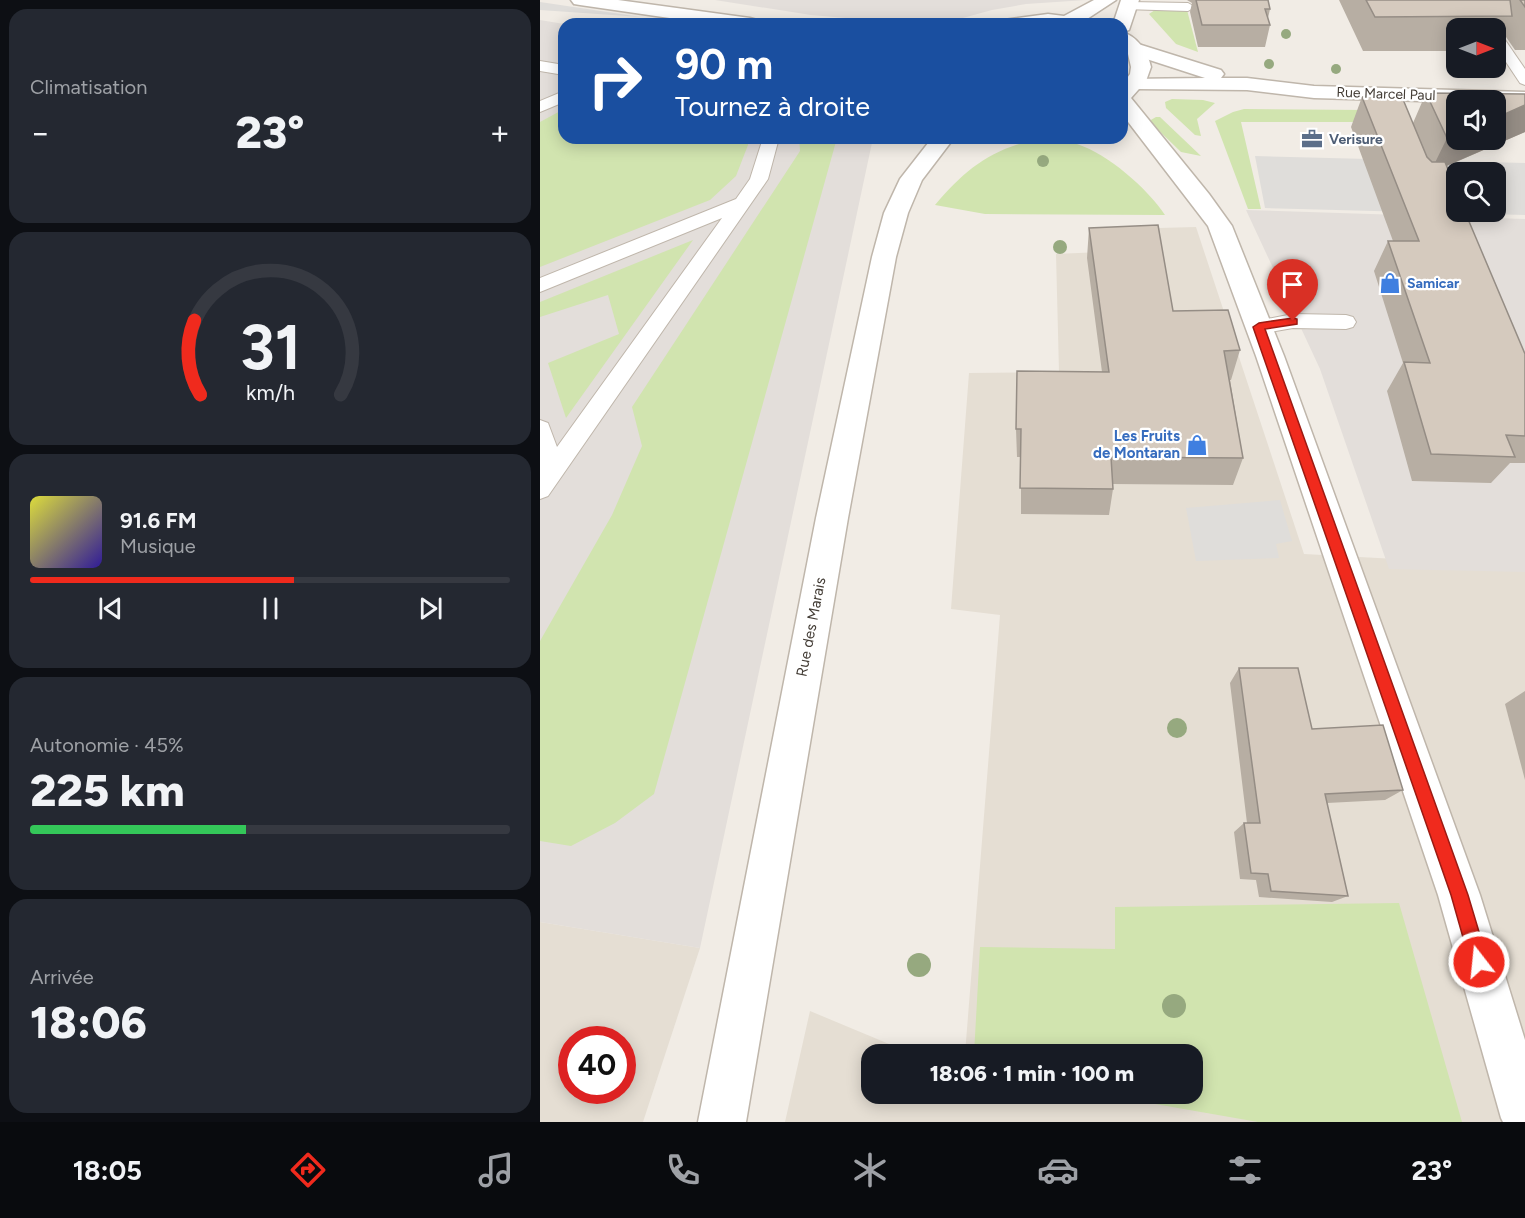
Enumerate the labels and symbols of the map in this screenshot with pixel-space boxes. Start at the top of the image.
north arrow [1446,18,1506,78]
street label: Rue Marcel Paul [1336,84,1436,104]
office icon: Verisure [1300,127,1324,151]
place label: Verisure [1329,131,1383,148]
pin [1267,259,1318,321]
shop icon: Samicar [1378,271,1402,295]
place label: Samicar [1407,275,1460,292]
place label: Les Fruits de Montaran [1093,427,1180,462]
shop icon: Les Fruits de Montaran [1185,433,1209,457]
street label: Rue des Marais [793,576,829,678]
position arrow [1447,930,1511,994]
speed limit sign: 40 [558,1026,636,1104]

